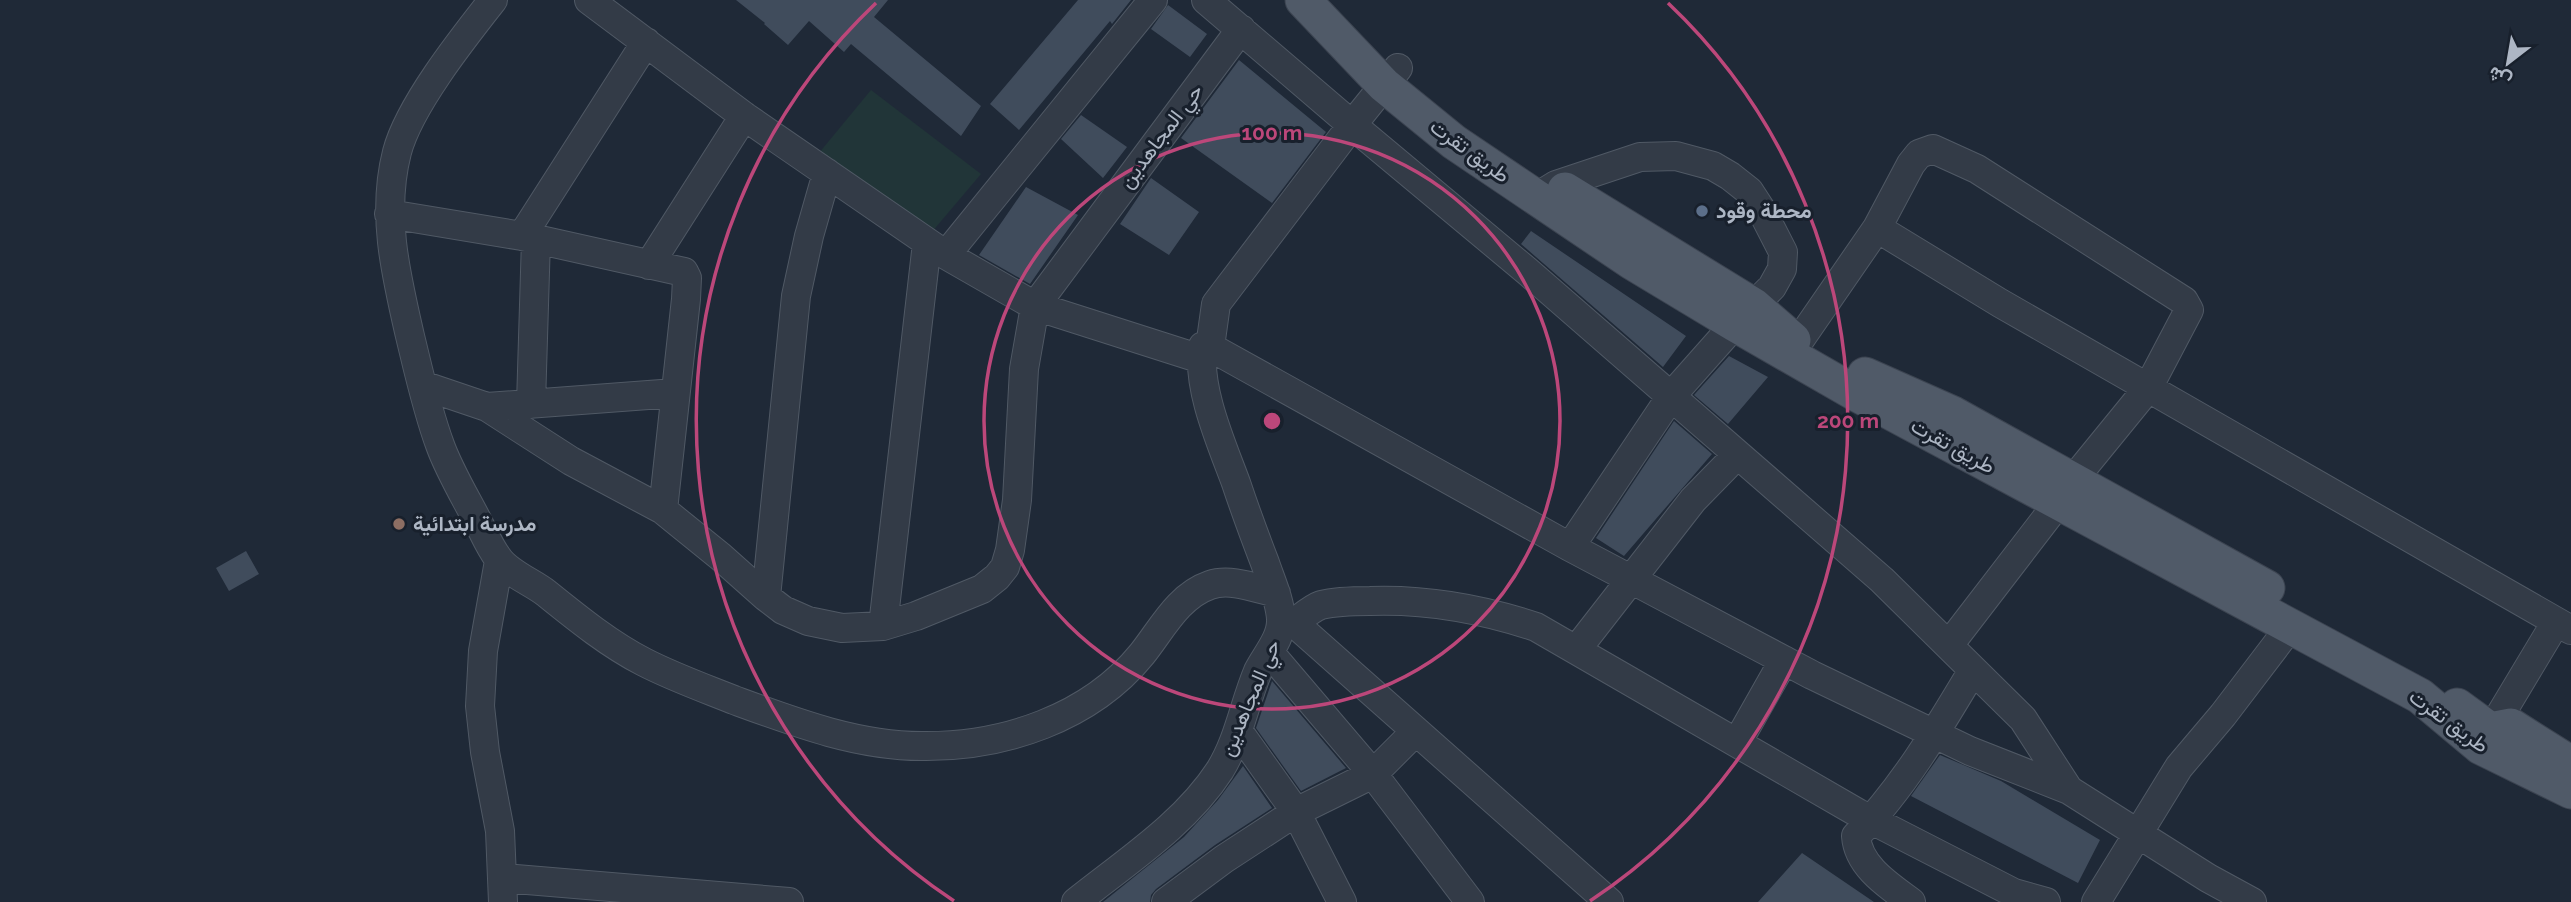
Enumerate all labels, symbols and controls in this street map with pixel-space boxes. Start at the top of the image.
north arrow [2473,28,2543,98]
text: ش [2484,61,2515,93]
street label: حي المجاهدين [1113,79,1212,196]
street label: طريق تقرت [1425,113,1515,189]
text: 100 m [1242,120,1302,145]
place label: محطة وقود [1716,198,1812,224]
marker: محطة وقود [1694,203,1710,219]
text: 200 m [1817,408,1879,433]
centre of rings [1260,409,1284,433]
street label: طريق تقرت [1906,412,2000,480]
place label: مدرسة ابتدائية [413,511,536,537]
marker: مدرسة ابتدائية [391,516,407,532]
street label: حي المجاهدين [1214,636,1290,762]
street label: طريق تقرت [2404,683,2494,759]

